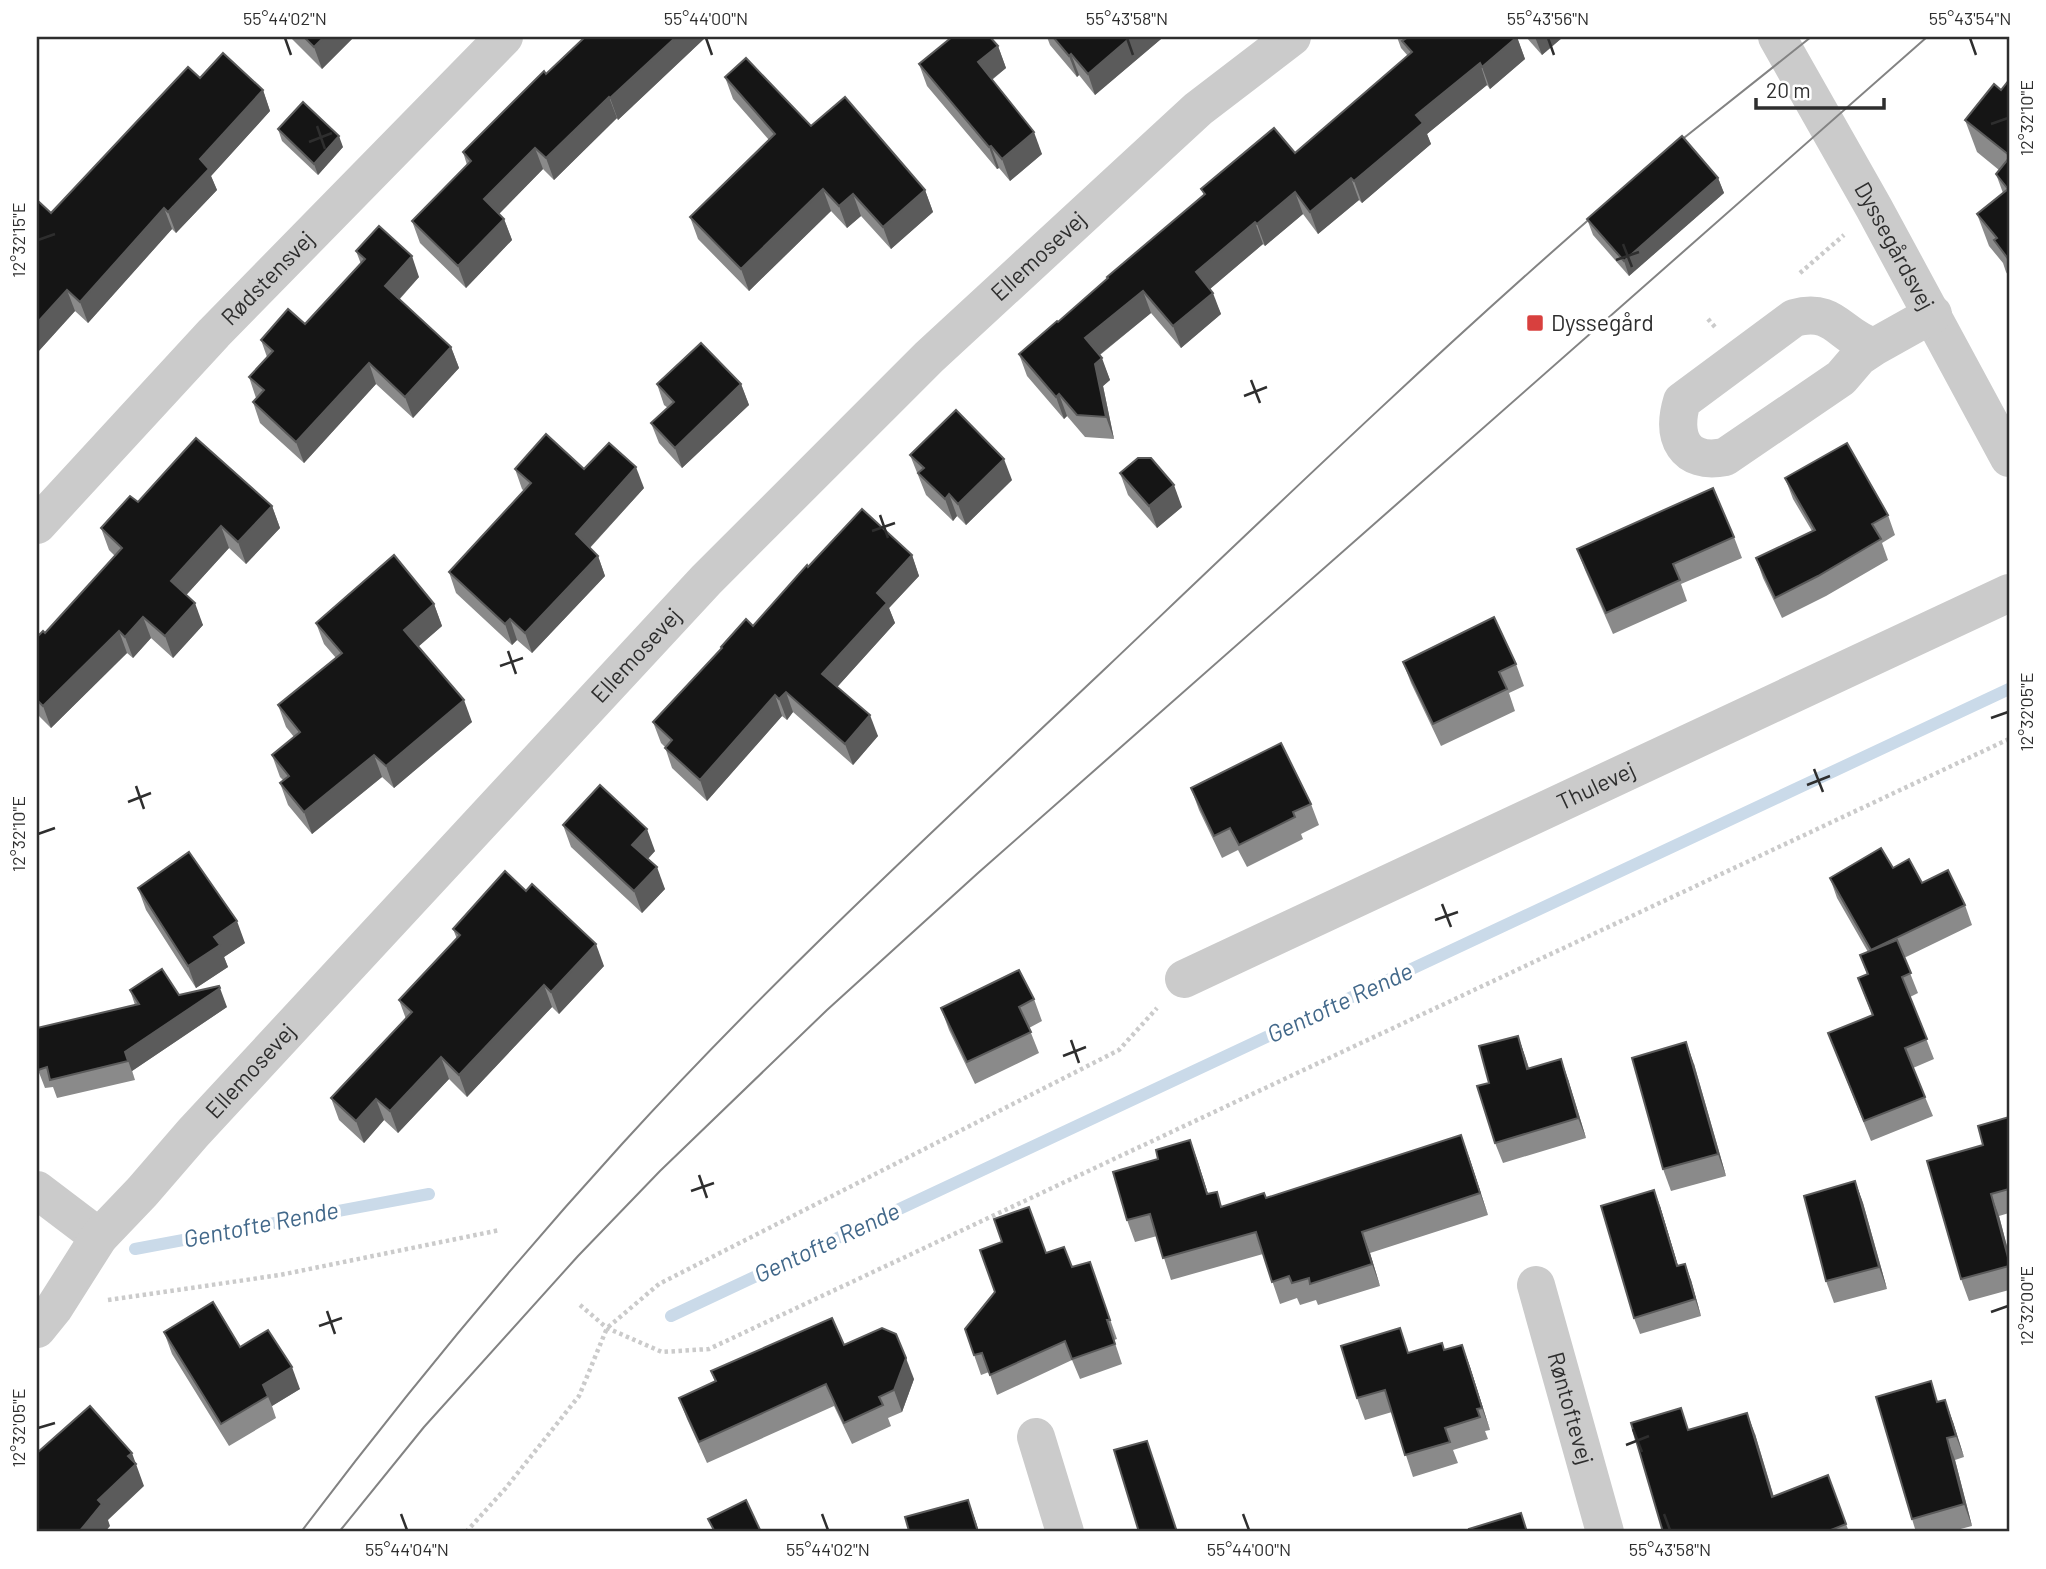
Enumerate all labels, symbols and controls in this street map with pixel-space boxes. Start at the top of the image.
text: 55°44'02"N [243,7,327,29]
text: 55°44'00"N [664,7,748,29]
text: 55°43'58"N [1086,7,1168,29]
text: 55°43'56"N [1507,7,1589,29]
text: 55°43'54"N [1929,7,2011,29]
scale bar [1756,66,1883,110]
text: 20 m [1766,77,1811,102]
text: 12°32'10"E [2015,80,2037,156]
street label: Dyssegårdsvej [1849,177,1941,315]
text: 12°32'15"E [7,202,29,278]
street label: Ellemosevej [984,204,1091,306]
street label: Rødstensvej [215,224,320,331]
place label: Dyssegård [1551,308,1654,336]
marker: Dyssegård [1525,313,1545,333]
street label: Ellemosevej [585,601,686,708]
text: 12°32'05"E [2015,672,2037,752]
street label: Thulevej [1552,755,1639,816]
text: 12°32'10"E [7,796,29,872]
water label: Gentofte Rende [1262,955,1417,1048]
street label: Ellemosevej [199,1017,301,1124]
water label: Gentofte Rende [181,1194,341,1253]
water label: Gentofte Rende [749,1195,904,1288]
text: 12°32'00"E [2015,1266,2037,1346]
street label: Røntoftevej [1542,1349,1600,1467]
text: 12°32'05"E [7,1388,29,1468]
text: 55°44'04"N [365,1538,449,1560]
text: 55°44'02"N [786,1538,870,1560]
text: 55°44'00"N [1207,1538,1291,1560]
text: 55°43'58"N [1629,1538,1711,1560]

